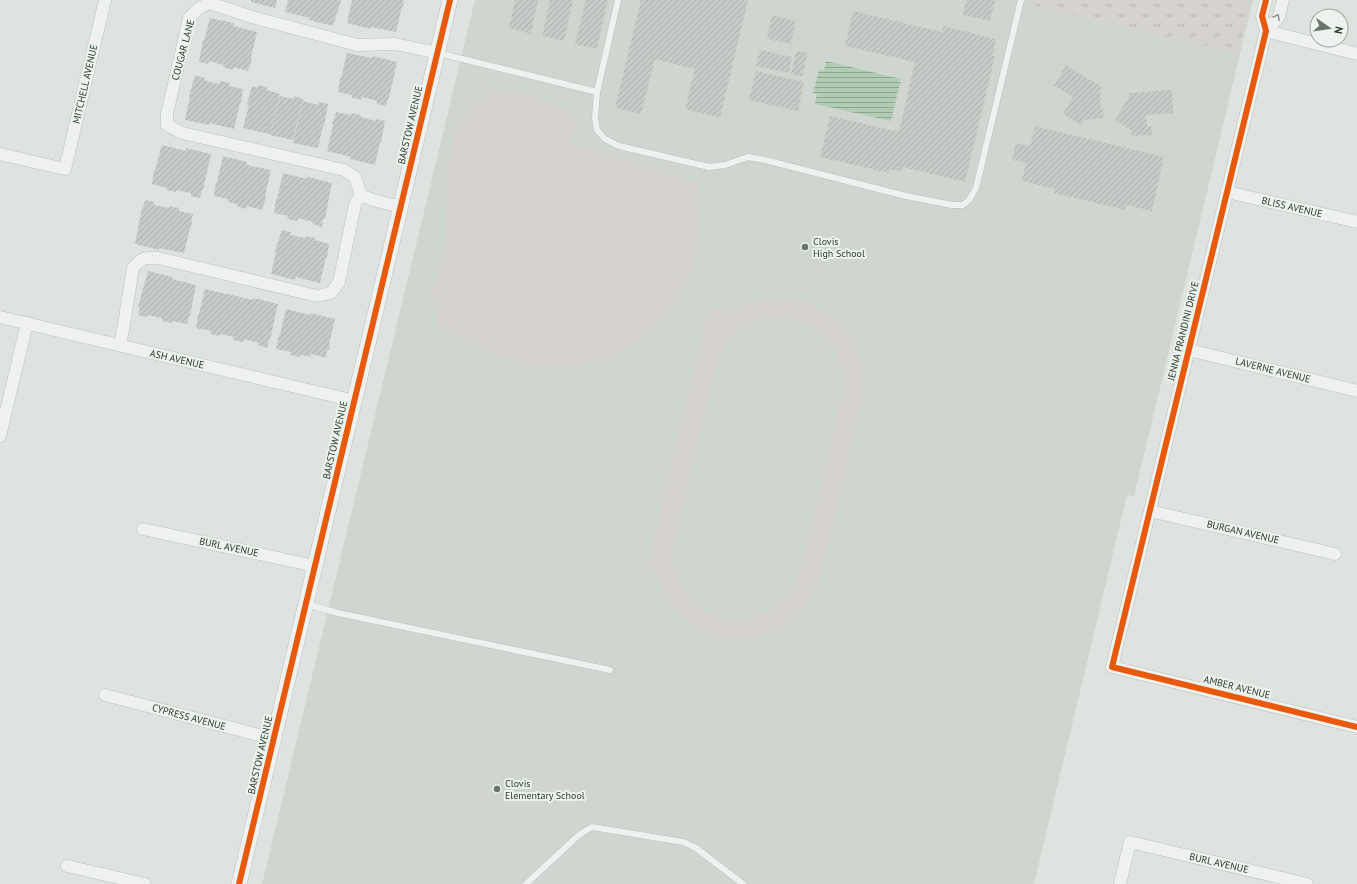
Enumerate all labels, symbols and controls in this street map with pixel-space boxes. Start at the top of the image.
north arrow [1309,8,1349,48]
one-way arrow [1273,14,1280,21]
street label: COUGAR LANE [169,18,197,82]
text: N [1331,25,1346,35]
street label: MITCHELL AVENUE [70,43,100,125]
street label: BARSTOW AVENUE [395,85,425,165]
street label: BLISS AVENUE [1260,194,1324,220]
place label: Clovis High School [813,235,865,260]
marker: Clovis High School [800,242,810,252]
street label: JENNA PRANDINI DRIVE [1164,280,1202,383]
street label: ASH AVENUE [149,346,205,372]
street label: LAVERNE AVENUE [1234,354,1312,386]
street label: BARSTOW AVENUE [320,400,350,480]
street label: BURGAN AVENUE [1205,517,1281,547]
street label: BURL AVENUE [198,534,260,560]
street label: AMBER AVENUE [1202,672,1272,702]
street label: CYPRESS AVENUE [151,701,227,733]
street label: BARSTOW AVENUE [245,715,275,795]
place label: Clovis Elementary School [505,777,585,802]
marker: Clovis Elementary School [492,784,502,794]
street label: BURL AVENUE [1188,850,1250,876]

